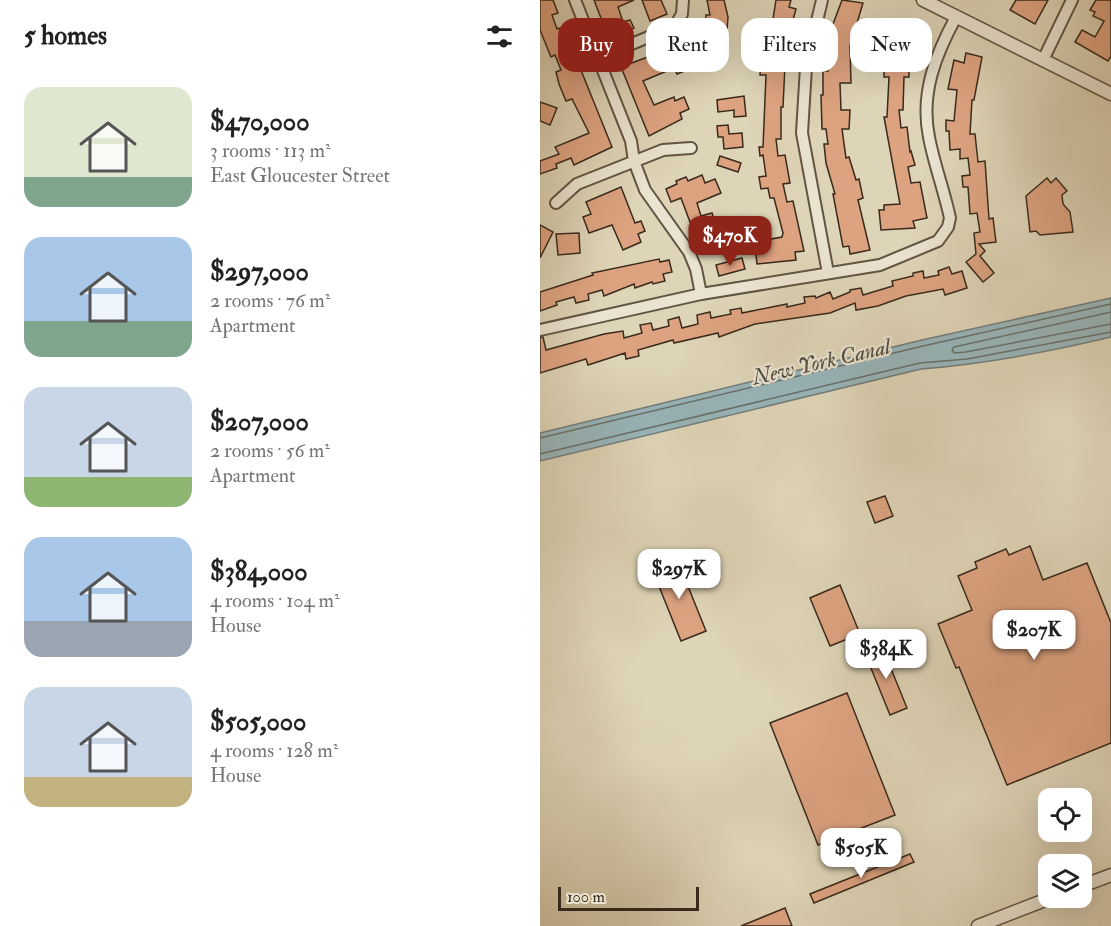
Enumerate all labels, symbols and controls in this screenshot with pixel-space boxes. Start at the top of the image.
chip: Buy [558,18,634,72]
chip: Rent [646,18,729,72]
chip: Filters [741,18,838,72]
chip: New [850,18,932,72]
text: 5 homes [24,20,107,52]
icon: filters [483,20,516,53]
text: $470,000 [210,106,310,138]
icon: home [72,111,144,183]
text: 3 rooms · 113 m² [210,138,331,163]
text: East Gloucester Street [210,163,390,188]
pin: $470K [688,216,772,267]
text: $470K [703,223,758,248]
text: $297,000 [210,256,309,288]
icon: home [72,261,144,333]
text: 2 rooms · 76 m² [210,288,330,313]
text: Apartment [210,313,295,338]
water label: New York Canal [748,332,895,392]
text: $207,000 [210,406,309,438]
icon: home [72,411,144,483]
text: 2 rooms · 56 m² [210,438,330,463]
text: Apartment [210,463,295,488]
pin: $297K [637,549,721,600]
text: $384,000 [210,556,308,588]
text: $297K [652,556,706,581]
icon: home [72,561,144,633]
text: 4 rooms · 104 m² [210,588,340,613]
pin: $207K [992,610,1076,661]
text: House [210,613,261,638]
text: $207K [1007,617,1061,642]
pin: $384K [844,629,928,680]
text: $384K [859,636,913,661]
text: $505,000 [210,706,306,738]
icon: home [72,711,144,783]
text: 4 rooms · 128 m² [210,738,338,763]
text: House [210,763,261,788]
map controls [1038,788,1092,908]
button: locate [1038,788,1092,842]
pin: $505K [819,828,903,879]
text: $505K [835,835,887,860]
button: layers [1038,854,1092,908]
scale bar [558,884,699,912]
text: 100 m [567,887,605,907]

